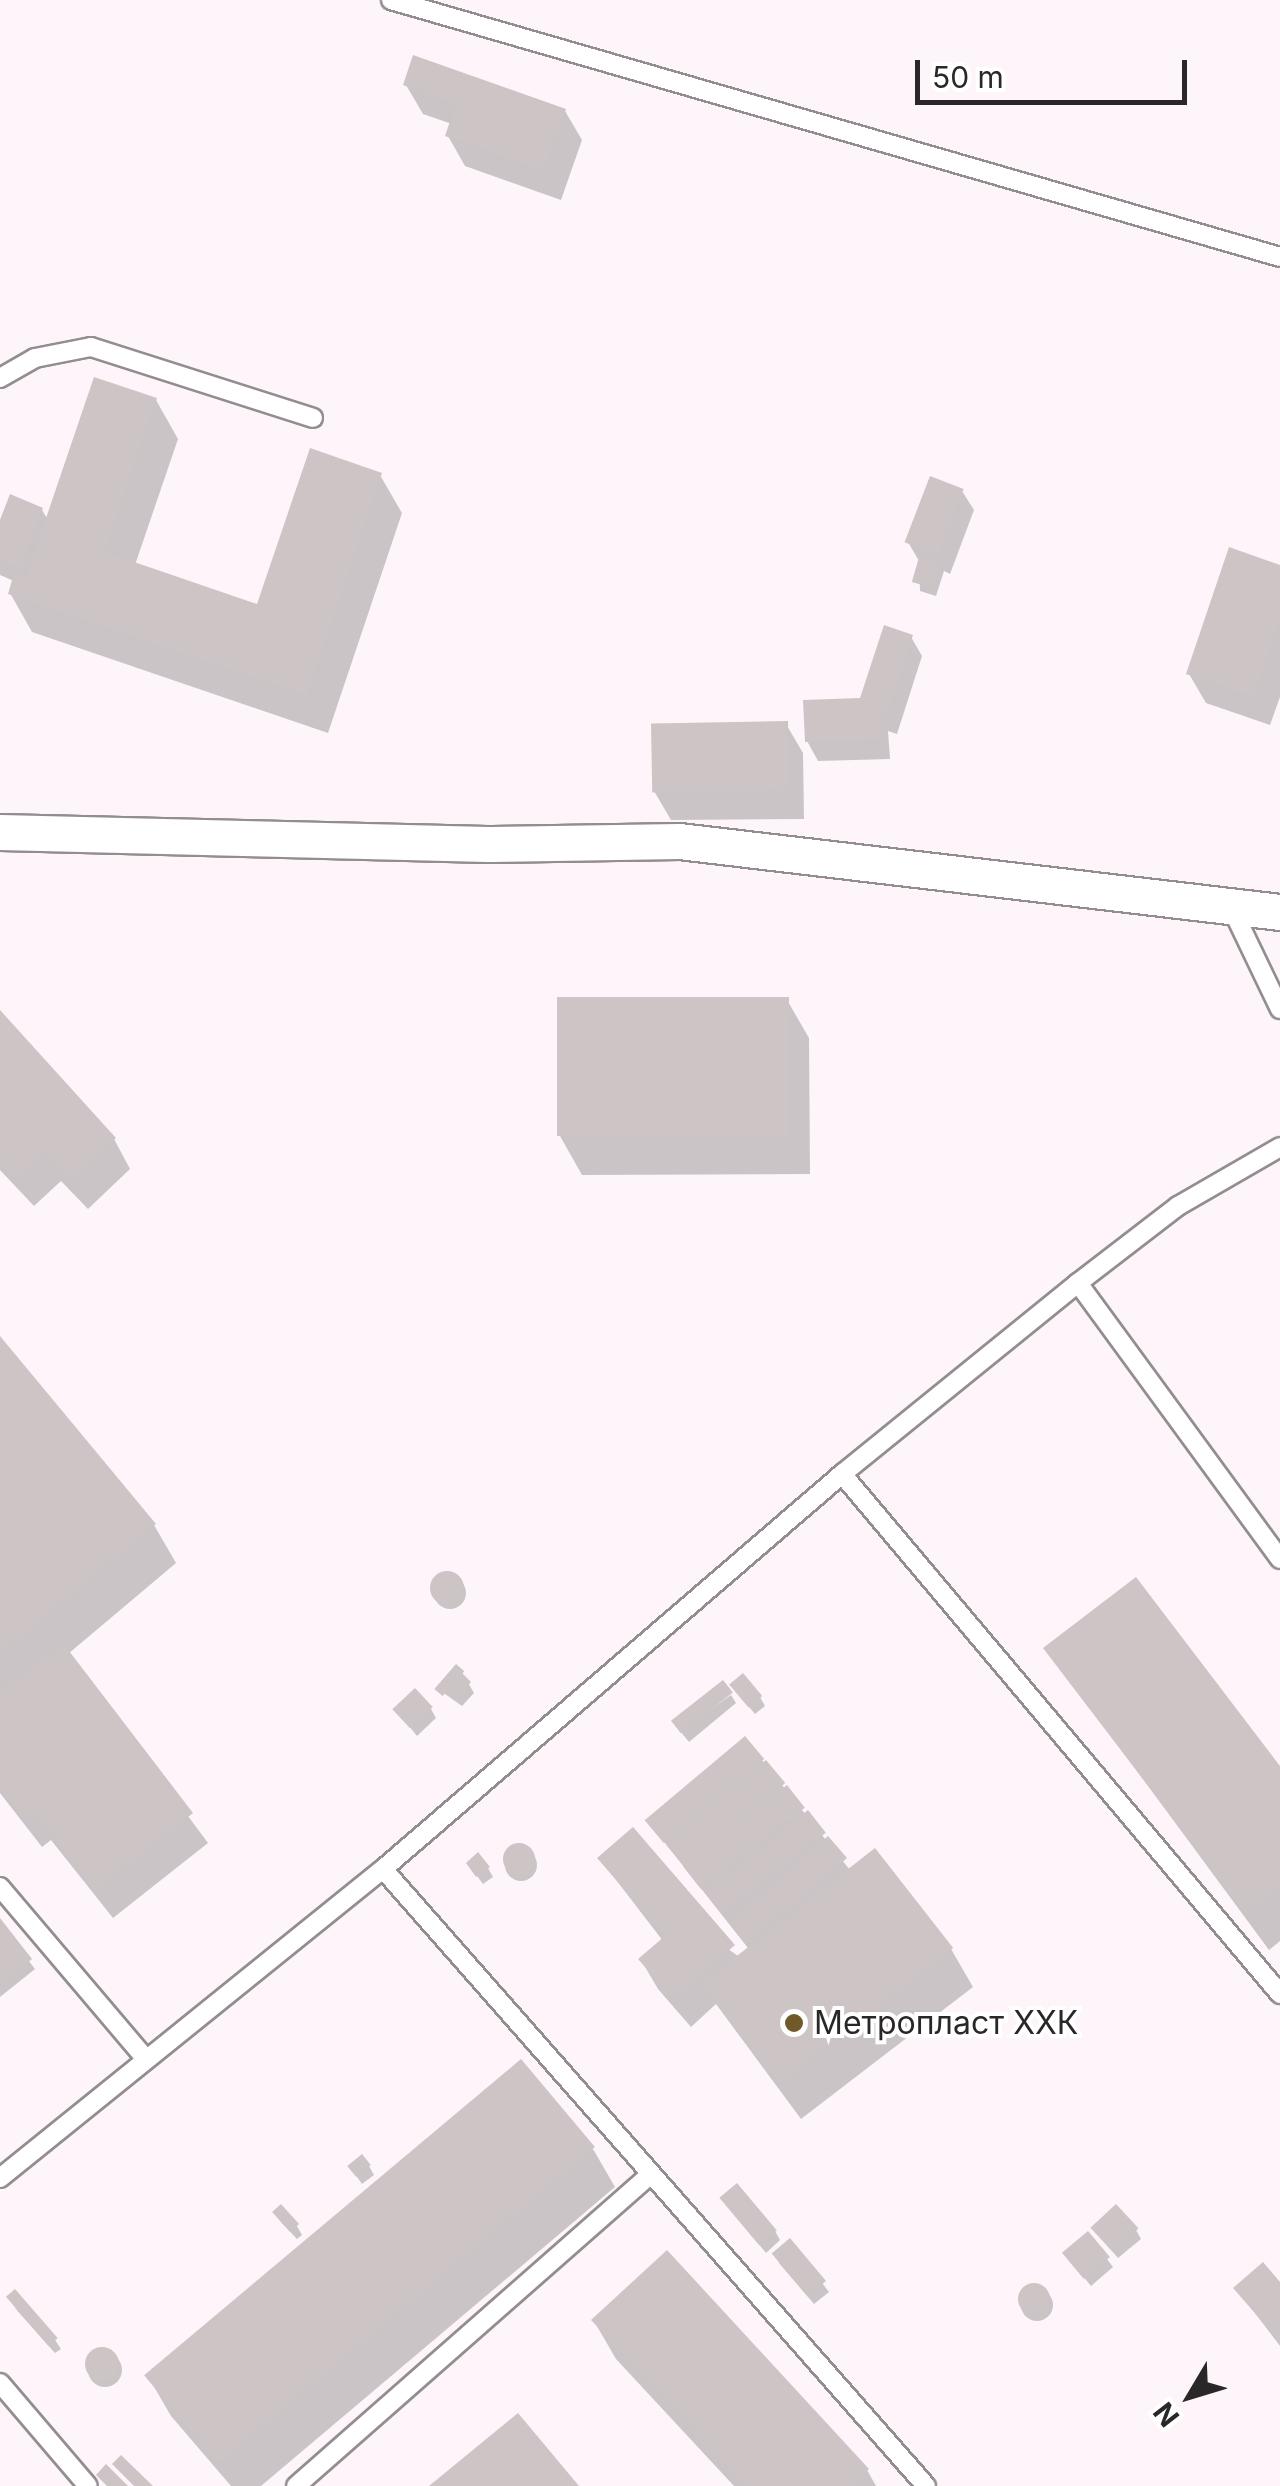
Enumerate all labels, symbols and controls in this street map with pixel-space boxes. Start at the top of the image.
scale bar [920,40,1192,102]
text: 50 m [932,59,1004,95]
place label: Метропласт ХХК [814,2004,1078,2042]
marker: Метропласт ХХК [783,2012,805,2034]
north arrow [1140,2346,1240,2446]
text: N [1146,2396,1186,2433]

